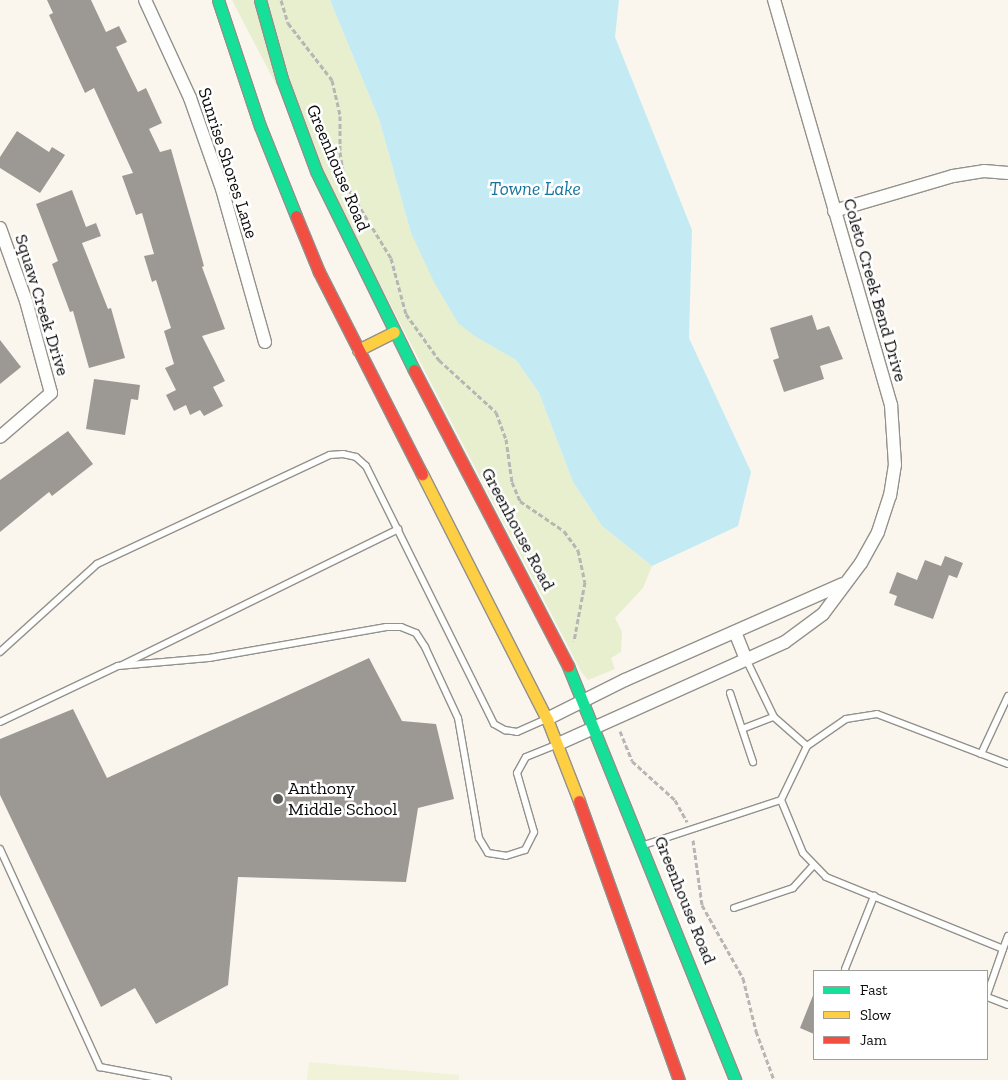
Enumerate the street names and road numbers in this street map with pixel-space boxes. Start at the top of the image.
street label: Sunrise Shores Lane [193,85,263,241]
street label: Greenhouse Road [302,101,374,235]
street label: Coleto Creek Bend Drive [838,196,912,384]
street label: Squaw Creek Drive [10,231,74,379]
street label: Greenhouse Road [477,464,559,594]
street label: Greenhouse Road [650,833,720,967]

